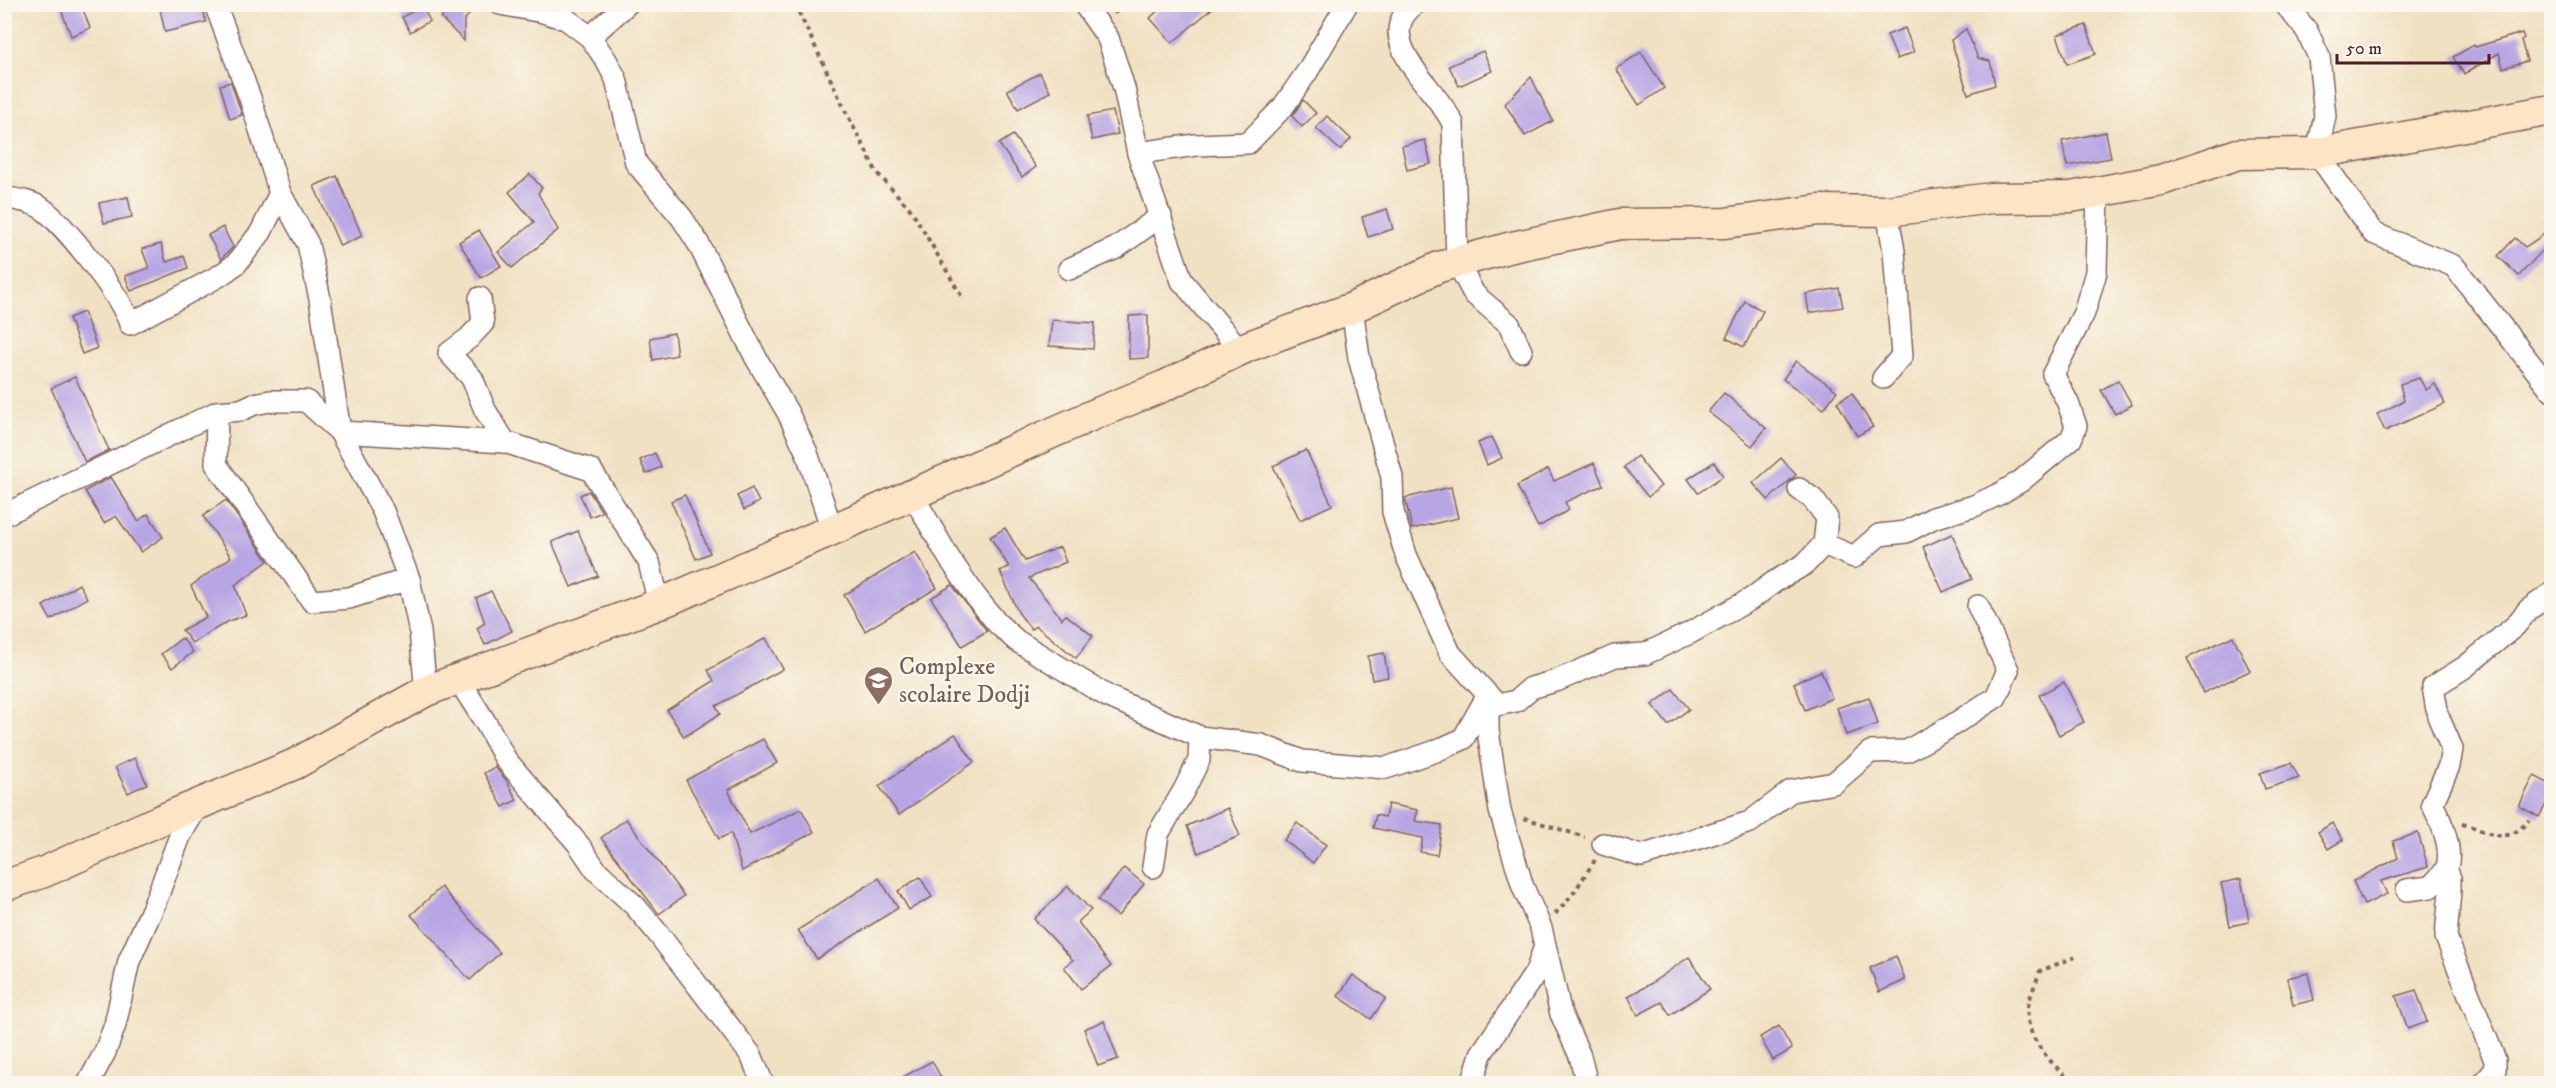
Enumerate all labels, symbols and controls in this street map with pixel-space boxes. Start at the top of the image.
scale bar [2337,27,2488,65]
text: 50 m [2346,38,2382,60]
place label: Complexe scolaire Dodji [899,652,1030,710]
school or university icon: Complexe scolaire Dodji [862,664,894,706]

